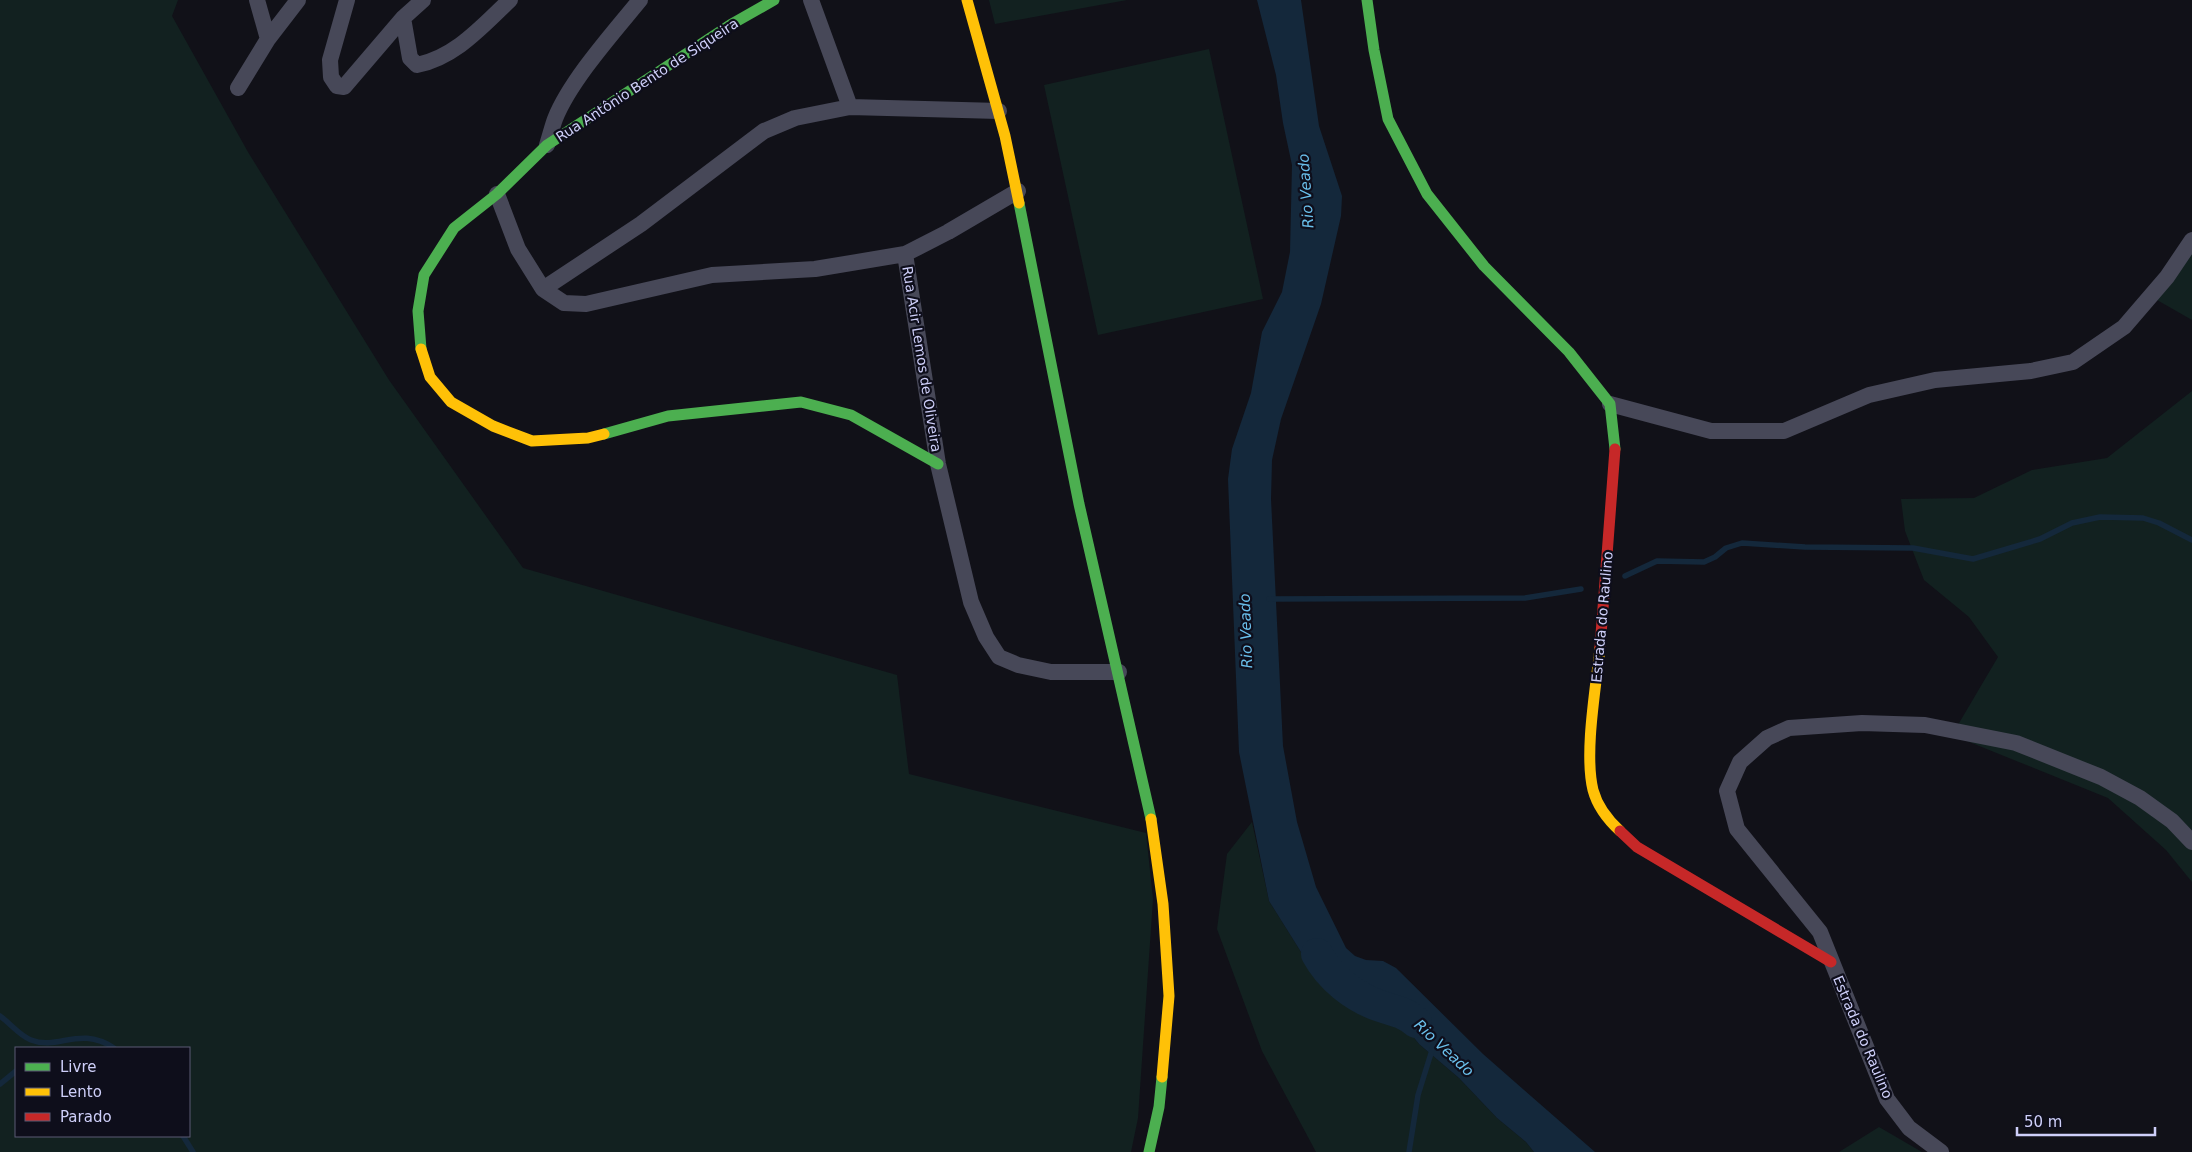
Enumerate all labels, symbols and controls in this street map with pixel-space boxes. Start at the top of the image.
street label: Rua Antônio Bento de Siqueira [553,15,741,145]
water label: Rio Veado [1294,153,1318,229]
street label: Rua Acir Lemos de Oliveira [899,265,945,453]
street label: Estrada do Raulino [1588,551,1616,683]
water label: Rio Veado [1236,593,1256,669]
street label: Estrada do Raulino [1830,973,1896,1101]
water label: Rio Veado [1410,1016,1478,1080]
legend [15,1047,190,1137]
text: Livre [60,1058,96,1076]
text: Lento [60,1083,102,1101]
scale bar [2017,1104,2154,1136]
text: Parado [60,1108,112,1126]
text: 50 m [2024,1113,2062,1131]

